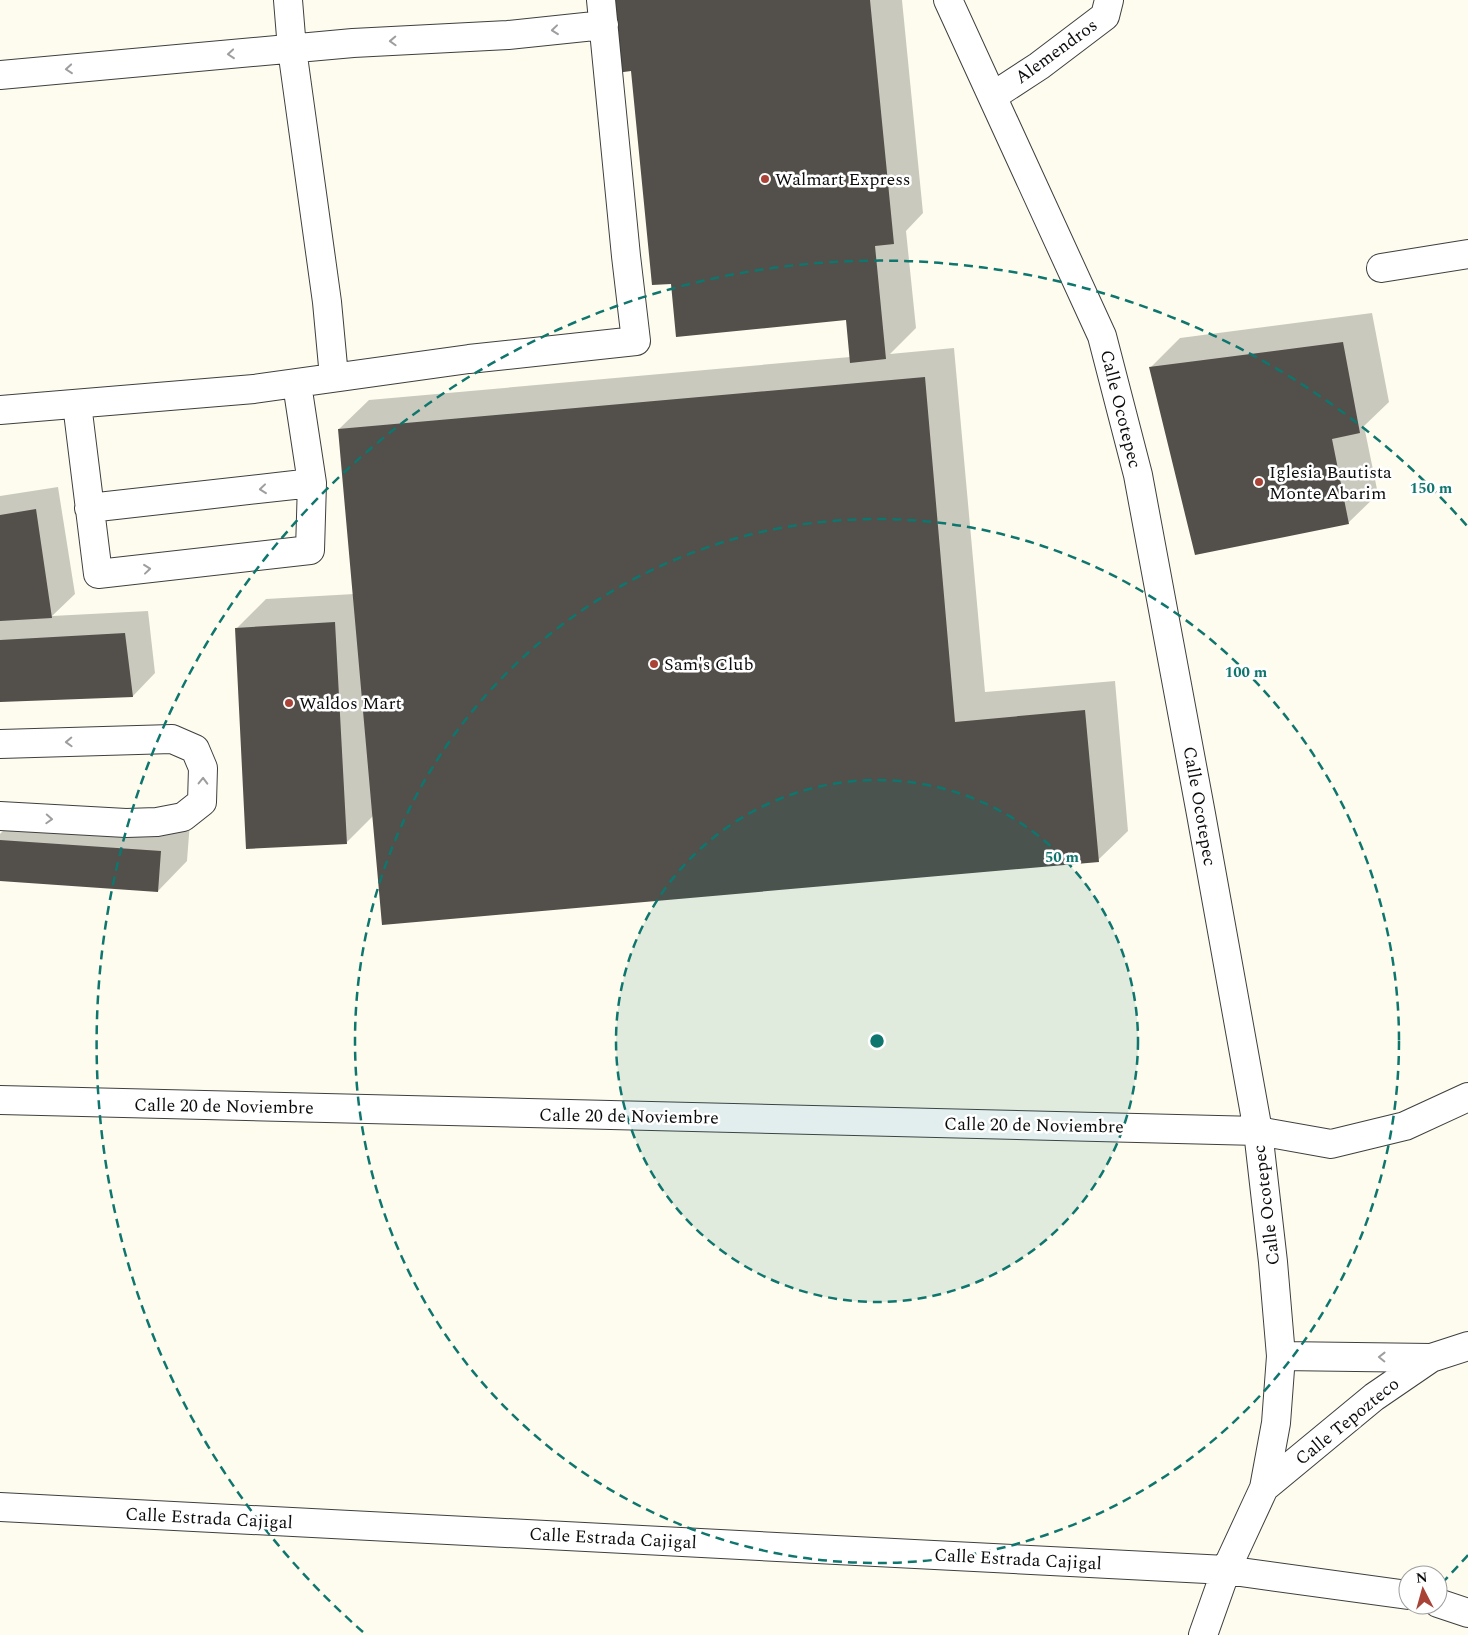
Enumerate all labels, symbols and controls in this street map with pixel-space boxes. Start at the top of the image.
street label: Alemendros [1009,12,1103,91]
one-way arrow [551,24,559,35]
one-way arrow [389,35,397,46]
one-way arrow [227,49,235,60]
one-way arrow [65,63,73,74]
place label: Walmart Express [775,166,911,193]
marker: Walmart Express [759,173,771,185]
street label: Calle Ocotepec [1093,347,1148,471]
place label: Iglesia Bautista Monte Abarim [1269,459,1392,507]
marker: Iglesia Bautista Monte Abarim [1253,476,1265,488]
text: 150 m [1410,477,1453,500]
one-way arrow [259,483,267,494]
one-way arrow [143,564,151,575]
place label: Sam's Club [664,651,754,678]
marker: Sam's Club [648,658,660,670]
text: 100 m [1225,661,1268,684]
place label: Waldos Mart [299,690,402,717]
marker: Waldos Mart [283,697,295,709]
one-way arrow [64,737,72,748]
street label: Calle Ocotepec [1176,744,1223,868]
one-way arrow [198,777,208,784]
one-way arrow [45,813,53,824]
text: 50 m [1045,846,1080,869]
centre of rings [868,1032,886,1050]
street label: Calle 20 de Noviembre [134,1091,314,1122]
street label: Calle 20 de Noviembre [539,1101,719,1132]
street label: Calle 20 de Noviembre [944,1110,1124,1141]
street label: Calle Ocotepec [1246,1143,1287,1267]
one-way arrow [1378,1352,1386,1362]
street label: Calle Tepozteco [1289,1371,1405,1472]
street label: Calle Estrada Cajigal [124,1501,293,1536]
street label: Calle Estrada Cajigal [528,1521,697,1556]
street label: Calle Estrada Cajigal [933,1542,1102,1577]
north arrow [1398,1565,1448,1615]
text: N [1415,1567,1428,1589]

